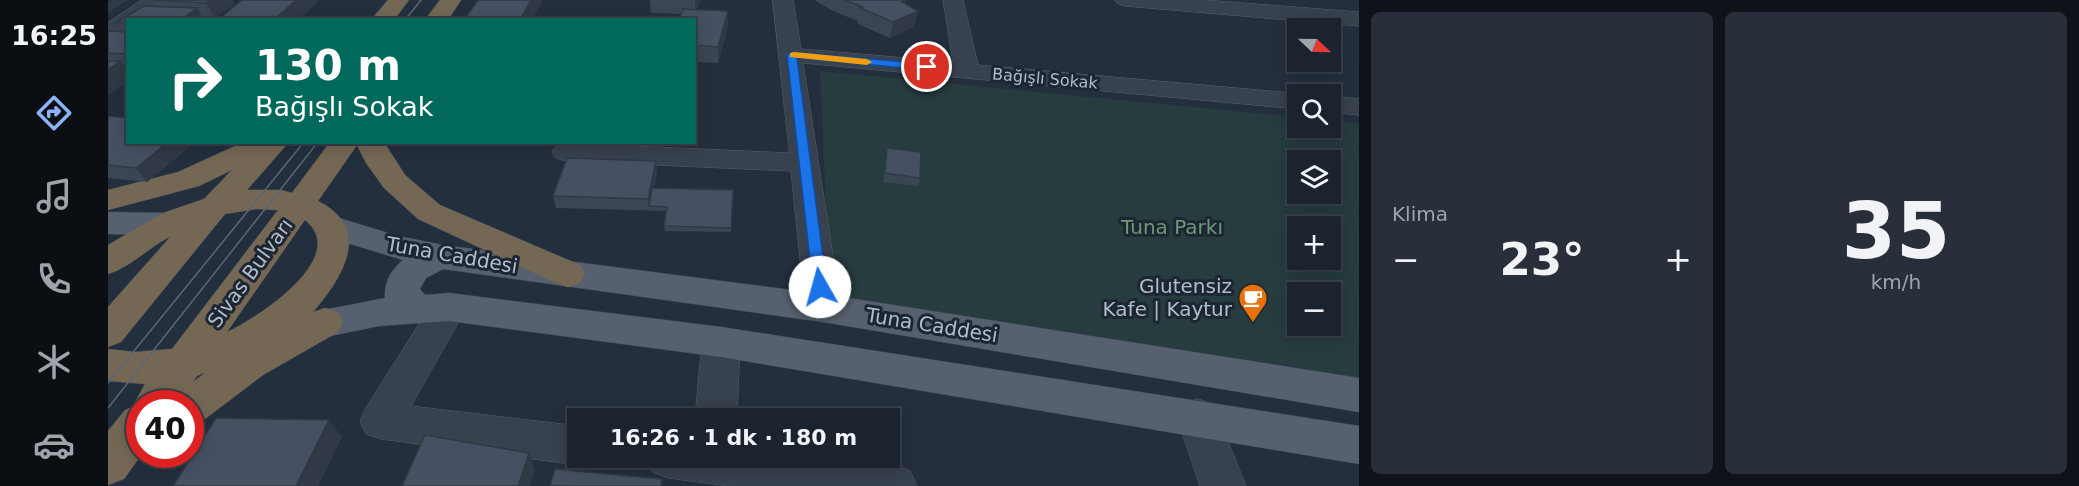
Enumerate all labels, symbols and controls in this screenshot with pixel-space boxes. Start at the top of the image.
north arrow [1287,18,1341,72]
map controls [1287,18,1341,336]
text: 16:25 [11,20,97,51]
text: 130 m [255,41,401,90]
pin [901,41,952,92]
icon: right [156,42,234,120]
icon: arrive [910,50,943,83]
street label: Bağışlı Sokak [991,64,1099,93]
button: search [1287,84,1341,138]
text: Bağışlı Sokak [255,91,433,122]
icon: directions [33,92,75,134]
button: layers [1287,150,1341,204]
icon: music [33,175,75,217]
text: 35 [1842,186,1950,276]
text: Klima [1392,202,1448,226]
street label: Sivas Bulvarı [202,214,298,332]
park label: Tuna Parkı [1120,215,1223,239]
button: + [1287,216,1341,270]
street label: Tuna Caddesi [383,231,520,278]
text: 23° [1499,233,1585,286]
text: − [1392,240,1420,279]
text: + [1664,240,1692,279]
position arrow [788,255,852,319]
icon: phone [33,258,75,300]
text: km/h [1871,270,1921,294]
place label: Glutensiz Kafe | Kaytur [1103,274,1233,321]
cafe icon: Glutensiz Kafe | Kaytur [1237,282,1269,324]
button: − [1287,282,1341,336]
street label: Tuna Caddesi [863,303,1000,347]
icon: climate [33,341,75,383]
speed limit sign: 40 [126,390,204,468]
icon: car [33,424,75,466]
text: 16:26 · 1 dk · 180 m [610,425,857,450]

